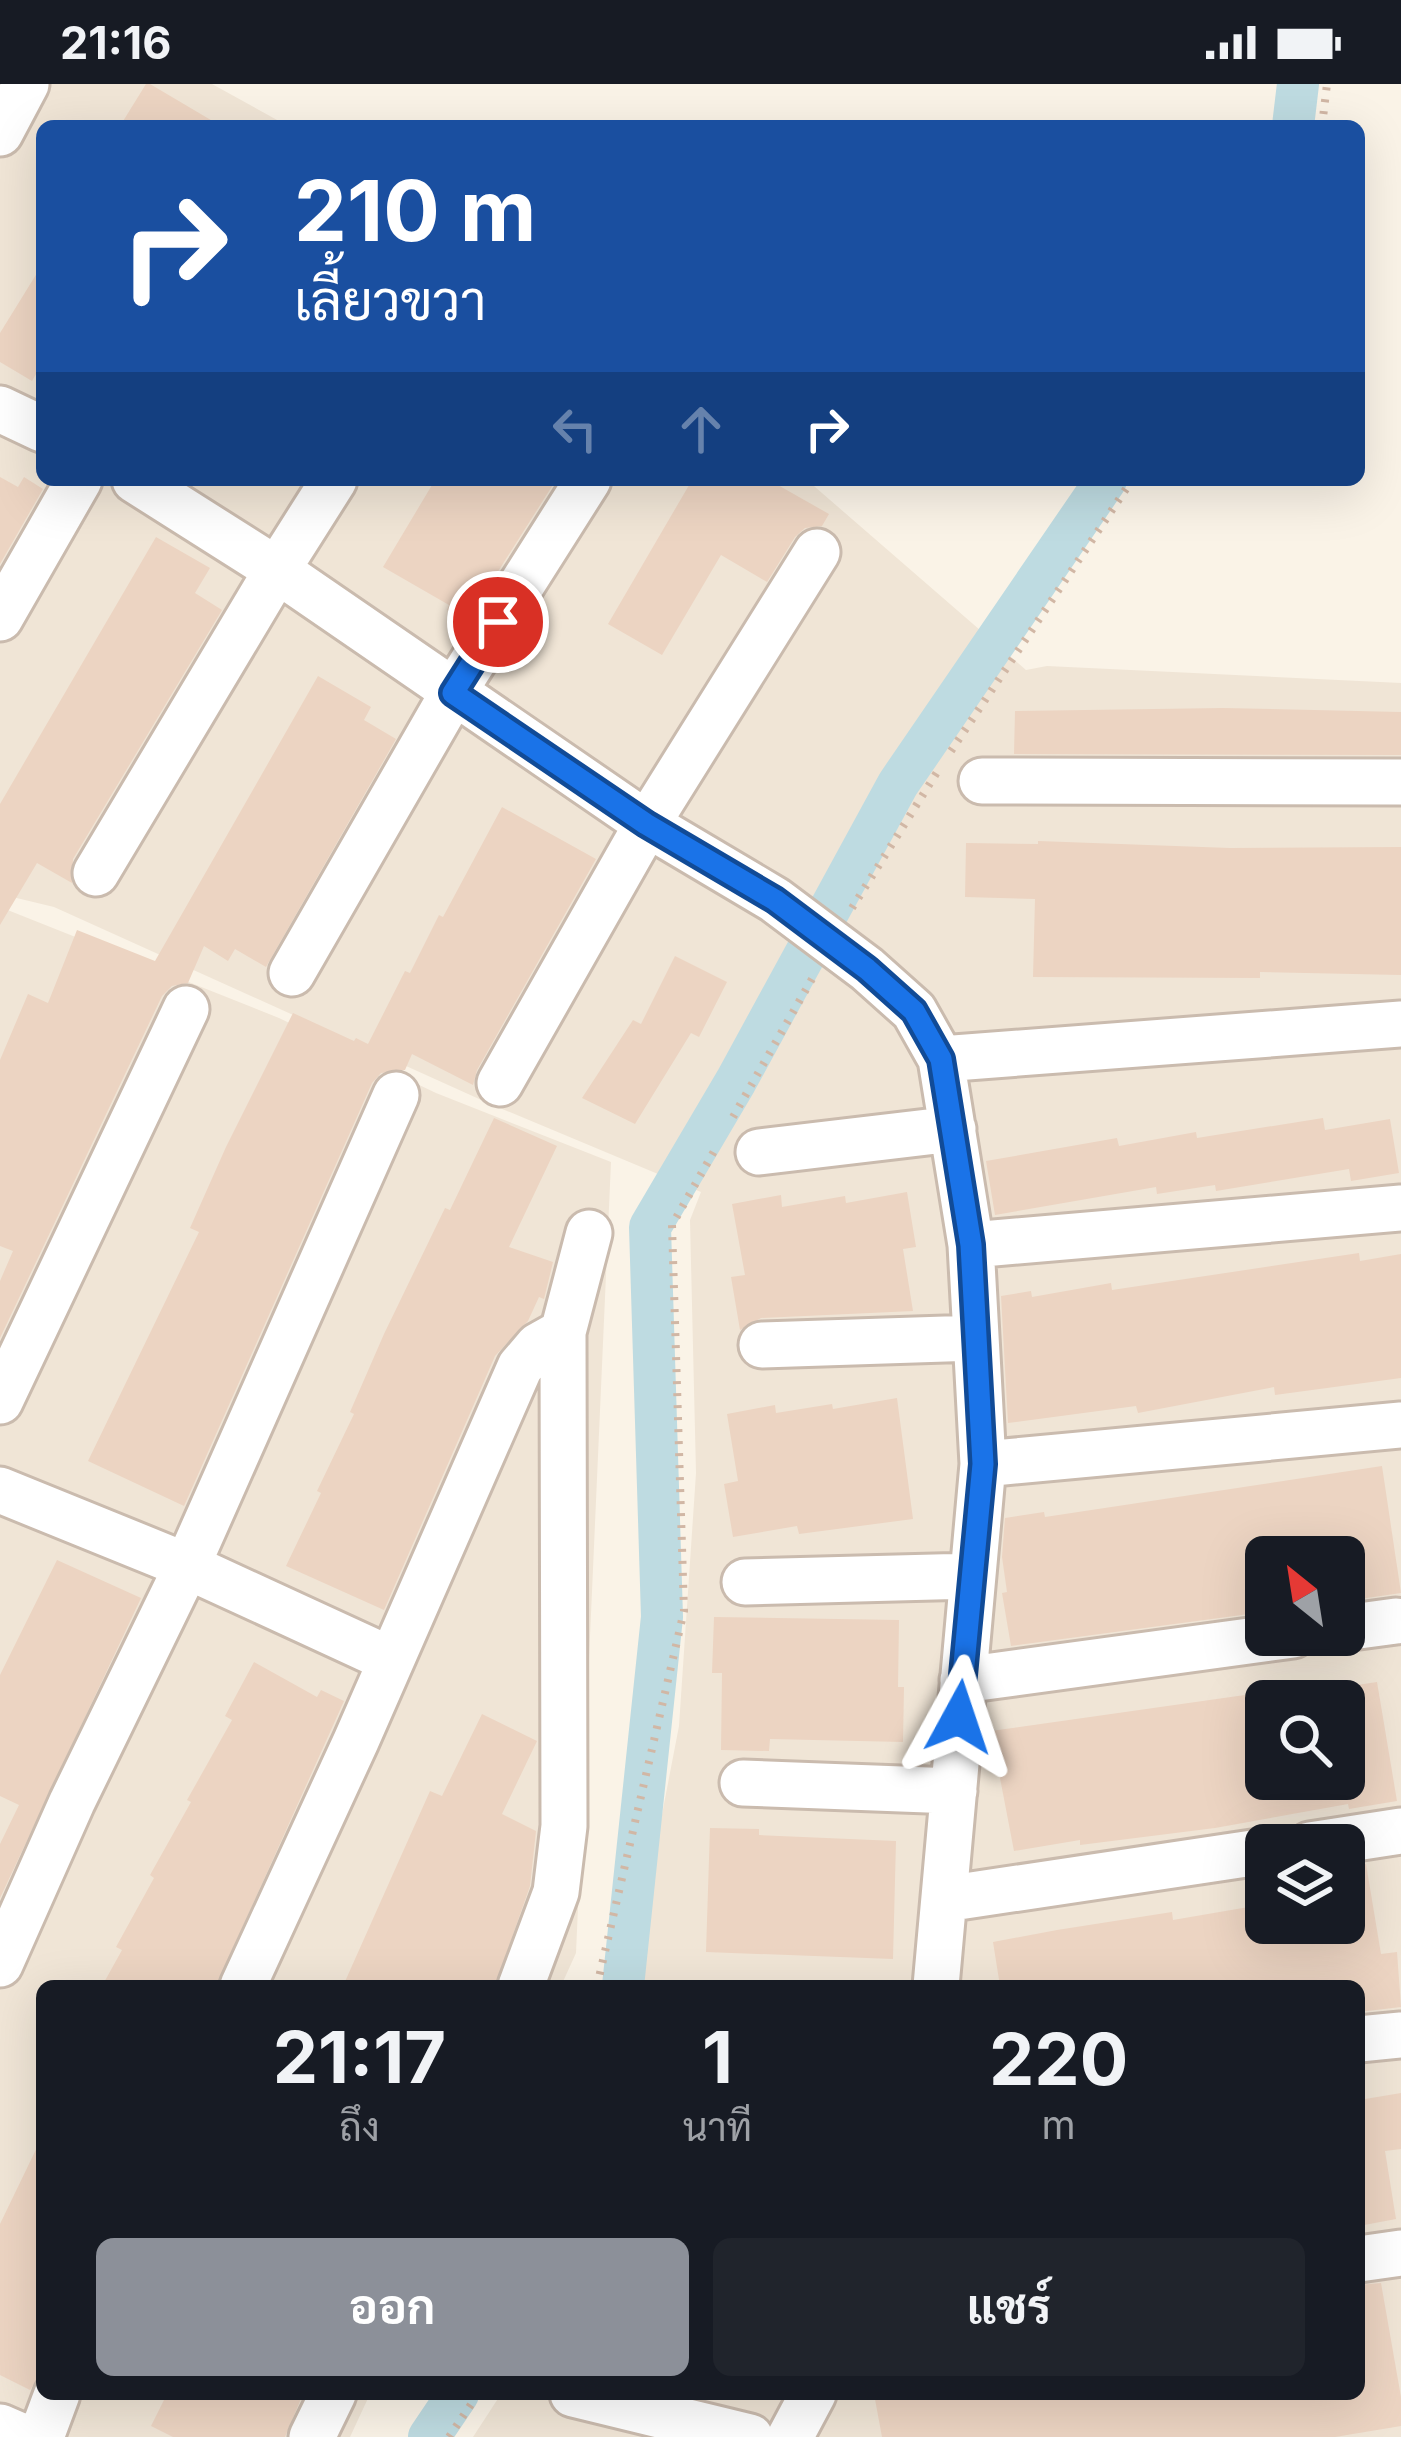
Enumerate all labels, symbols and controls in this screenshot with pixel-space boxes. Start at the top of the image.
text: 21:16 [60,15,171,70]
text: 210 m [294,160,536,261]
icon: right [96,168,252,324]
text: เลี้ยวขวา [294,268,487,333]
icon: left [542,396,608,462]
icon: ahead [668,396,734,462]
icon: right [794,396,860,462]
pin [447,571,549,673]
icon: arrive [465,589,531,655]
north arrow [1245,1536,1365,1656]
map controls [1245,1536,1365,1944]
position arrow [896,1654,1022,1780]
button: search [1245,1680,1365,1800]
button: layers [1245,1824,1365,1944]
text: 21:17 [273,2013,446,2100]
text: 1 [702,2013,733,2100]
text: 220 [989,2015,1128,2102]
text: m [1042,2101,1076,2148]
text: ถึง [339,2103,380,2150]
text: นาที [683,2103,752,2150]
button: ออก [96,2238,689,2376]
button: แชร์ [713,2238,1305,2376]

